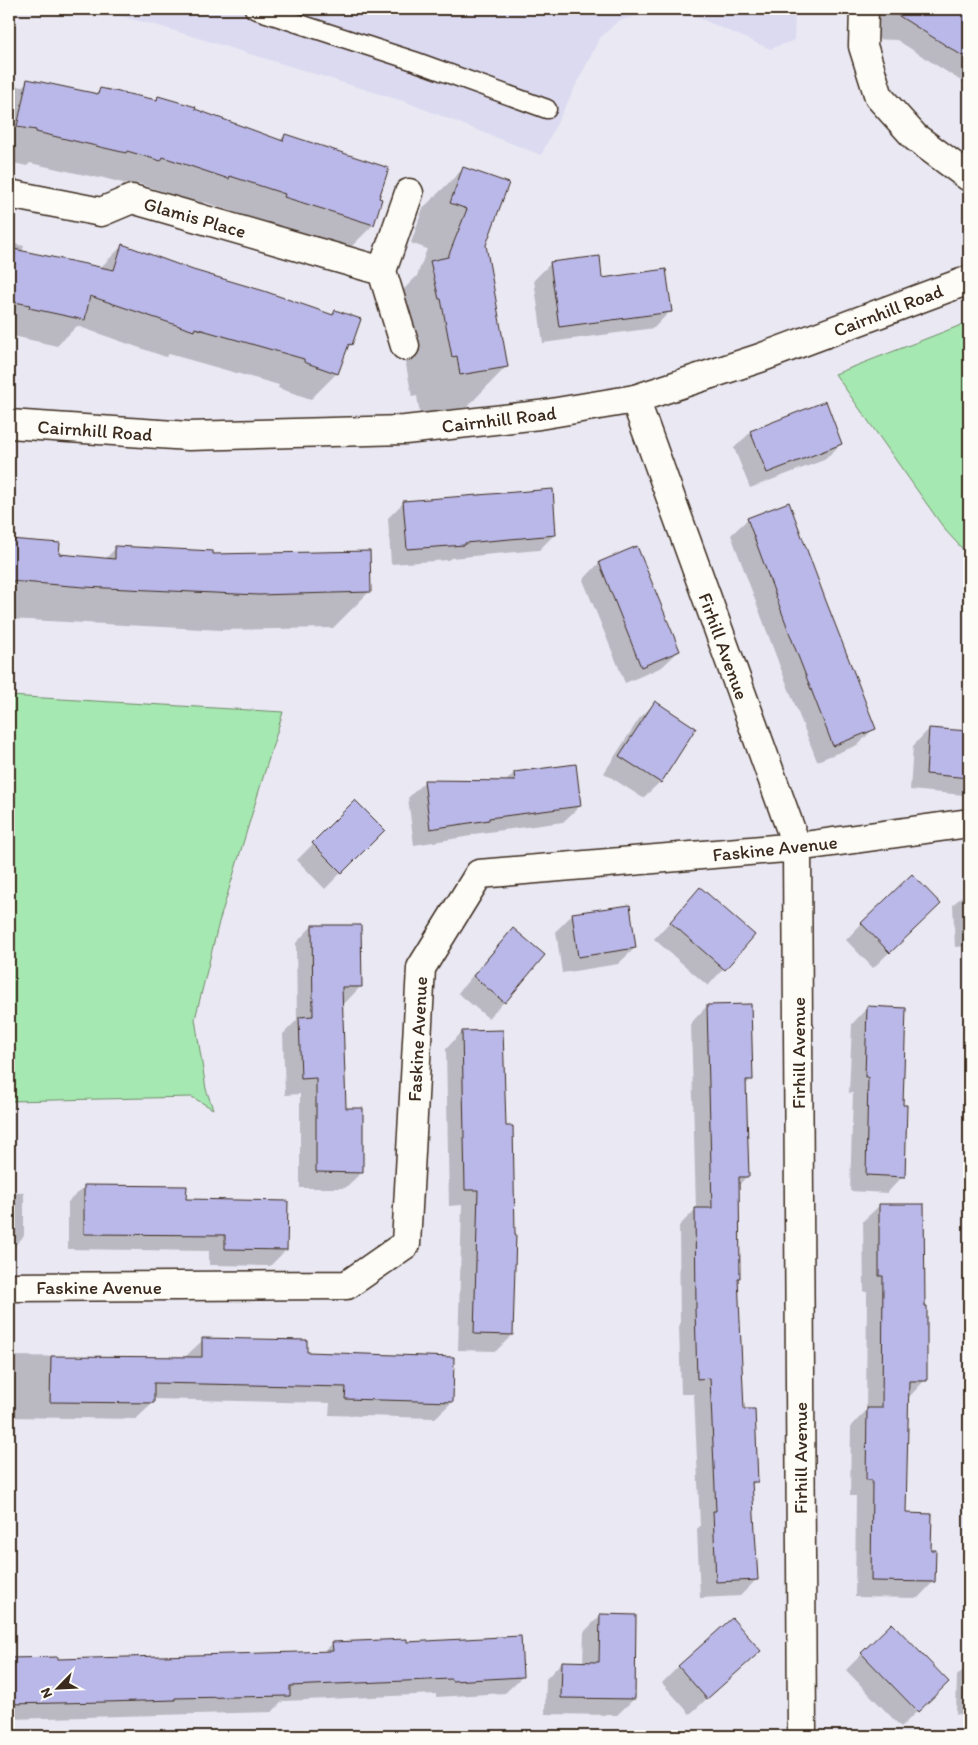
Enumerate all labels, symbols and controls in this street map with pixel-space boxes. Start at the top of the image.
street label: Glamis Place [141,192,249,243]
street label: Cairnhill Road [830,279,947,342]
street label: Cairnhill Road [440,401,558,438]
street label: Cairnhill Road [37,415,154,446]
street label: Firhill Avenue [694,590,754,703]
street label: Faskine Avenue [711,830,839,867]
street label: Faskine Avenue [403,976,432,1102]
street label: Firhill Avenue [787,997,810,1109]
street label: Faskine Avenue [36,1276,162,1299]
street label: Firhill Avenue [789,1402,812,1514]
north arrow [32,1662,82,1712]
text: N [37,1685,56,1701]

